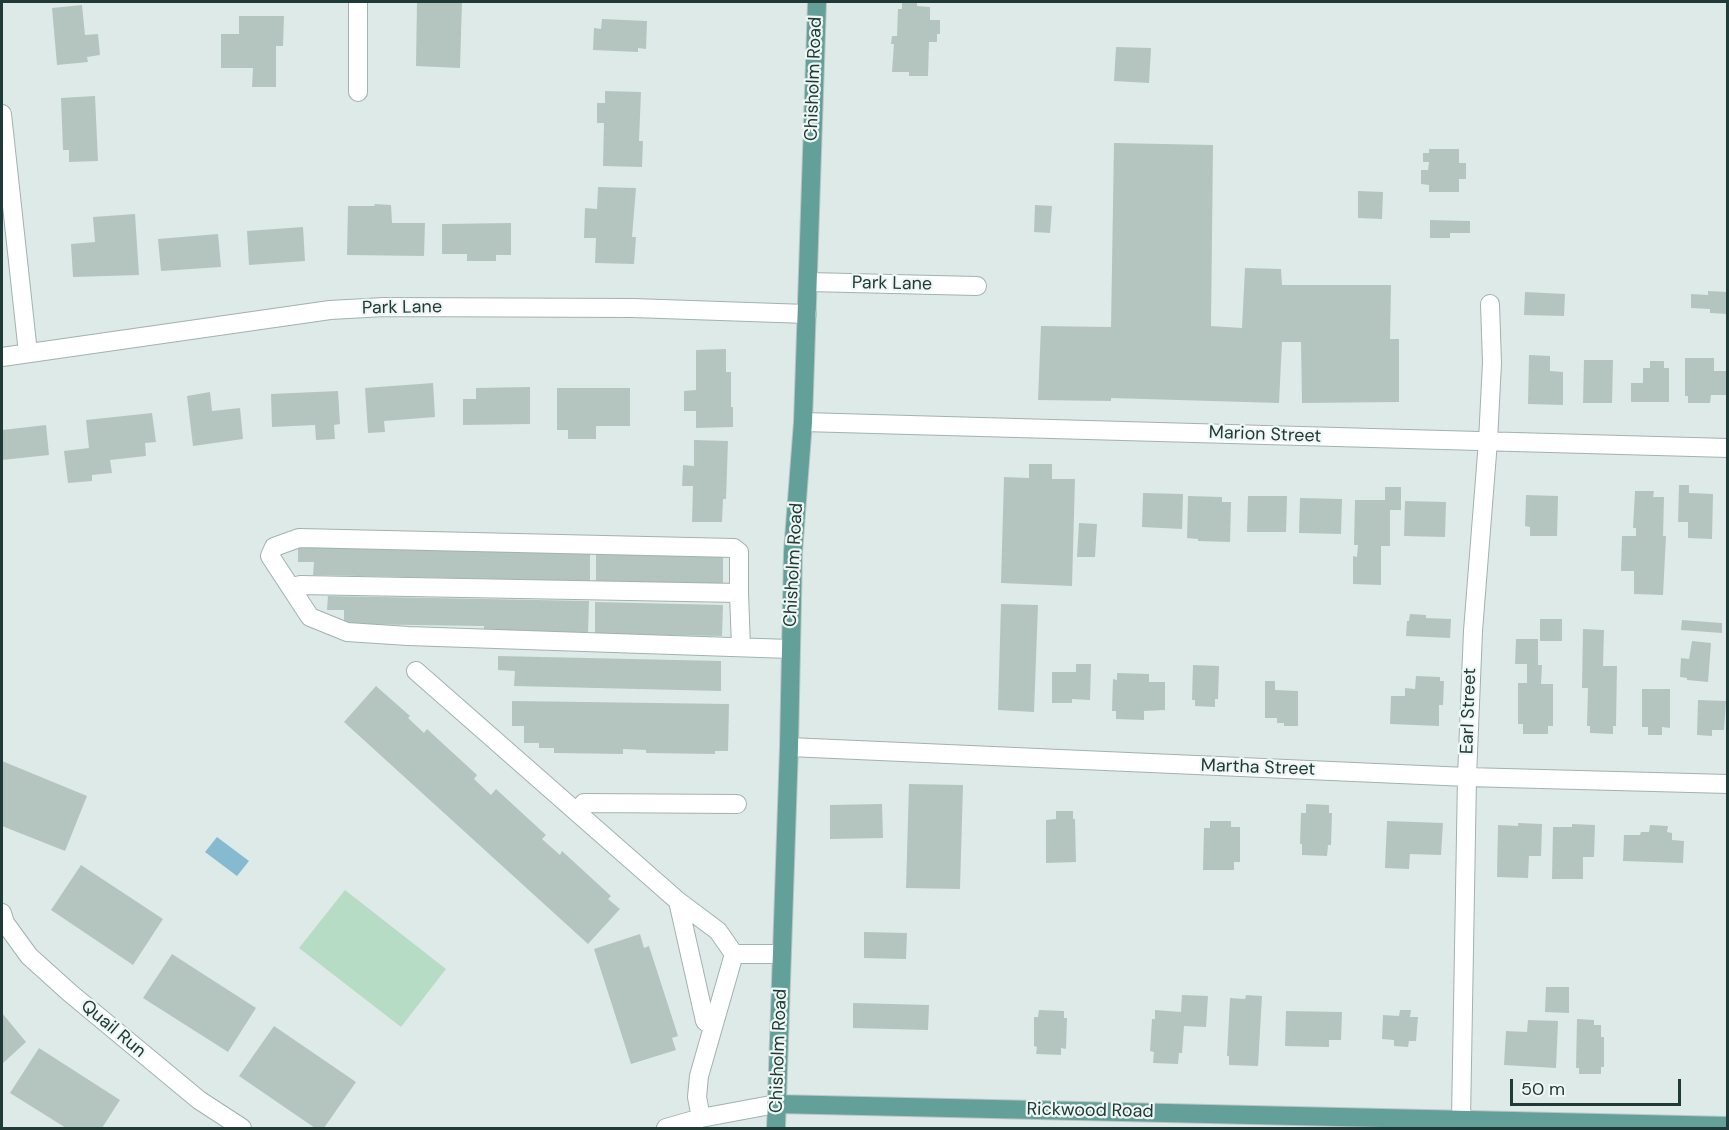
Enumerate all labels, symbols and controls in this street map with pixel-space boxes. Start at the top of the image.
street label: Chisholm Road [801,16,827,142]
street label: Park Lane [852,273,932,295]
street label: Park Lane [362,297,442,319]
street label: Marion Street [1208,422,1322,448]
street label: Chisholm Road [780,502,808,628]
street label: Earl Street [1457,667,1481,755]
street label: Martha Street [1200,755,1316,781]
street label: Chisholm Road [766,988,792,1114]
street label: Quail Run [76,995,150,1063]
scale bar [1513,1067,1684,1105]
text: 50 m [1521,1077,1565,1101]
street label: Rickwood Road [1026,1099,1154,1123]

